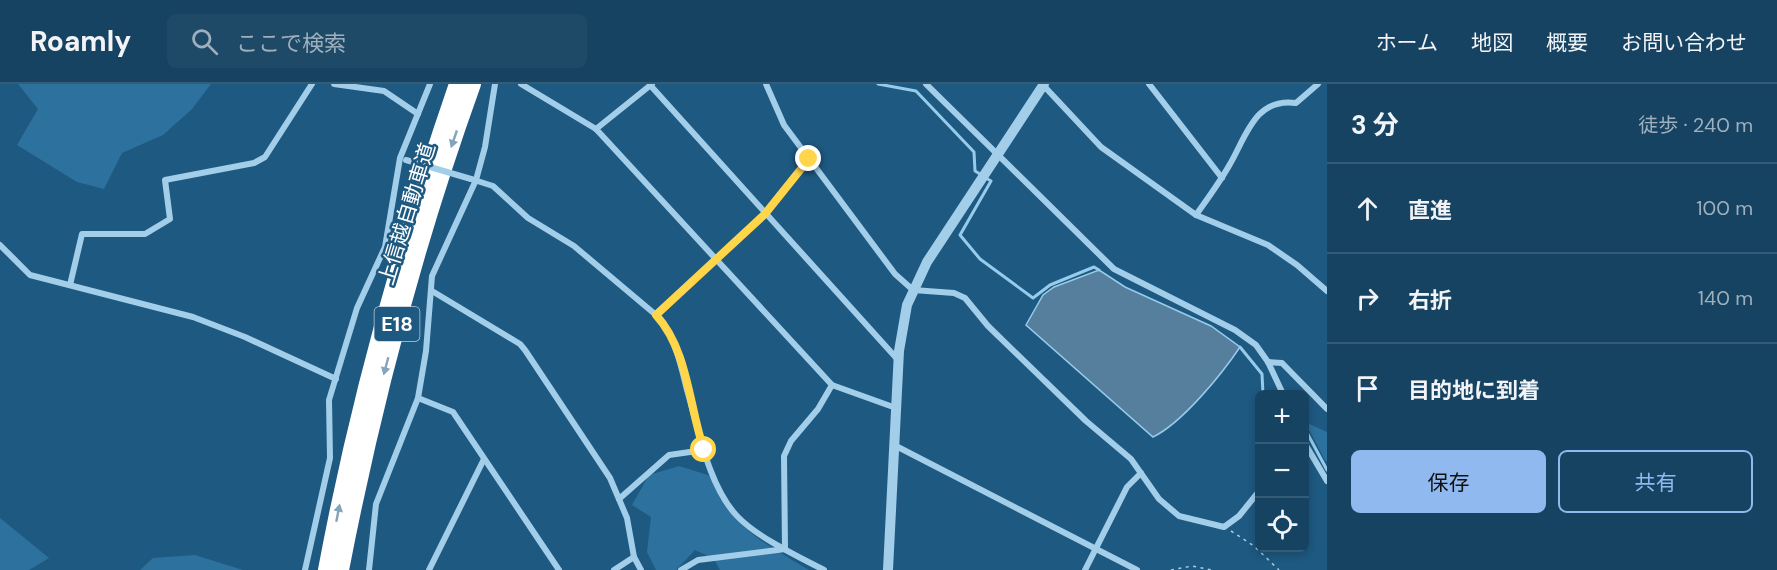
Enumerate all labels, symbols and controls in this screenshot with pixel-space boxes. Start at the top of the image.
search box [167,14,587,68]
text: Roamly [30,23,131,60]
icon: search [188,25,221,58]
text: ここで検索 [236,29,346,58]
text: ホーム [1376,29,1438,57]
text: 地図 [1471,29,1513,57]
text: 概要 [1546,29,1588,57]
text: お問い合わせ [1621,29,1747,57]
text: 3 分 [1351,108,1399,142]
text: 徒歩 · 240 m [1638,112,1753,138]
one-way arrow [449,130,458,148]
street label: 上信越自動車道 [372,140,442,288]
route end [795,145,821,171]
icon: ahead [1351,192,1384,225]
text: 100 m [1696,195,1753,221]
text: 直進 [1408,196,1452,225]
icon: right [1351,282,1384,315]
text: 140 m [1698,285,1753,311]
text: 右折 [1408,286,1452,315]
road number: E18 [374,307,420,341]
one-way arrow [381,357,391,376]
icon: arrive [1351,372,1384,405]
text: 目的地に到着 [1408,376,1540,405]
map controls [1255,390,1309,552]
button: + [1255,390,1309,444]
route start [690,436,716,462]
button: − [1255,444,1309,498]
button: 保存 [1351,450,1546,513]
button: 共有 [1558,450,1753,513]
button: locate [1255,498,1309,552]
one-way arrow [334,503,343,522]

